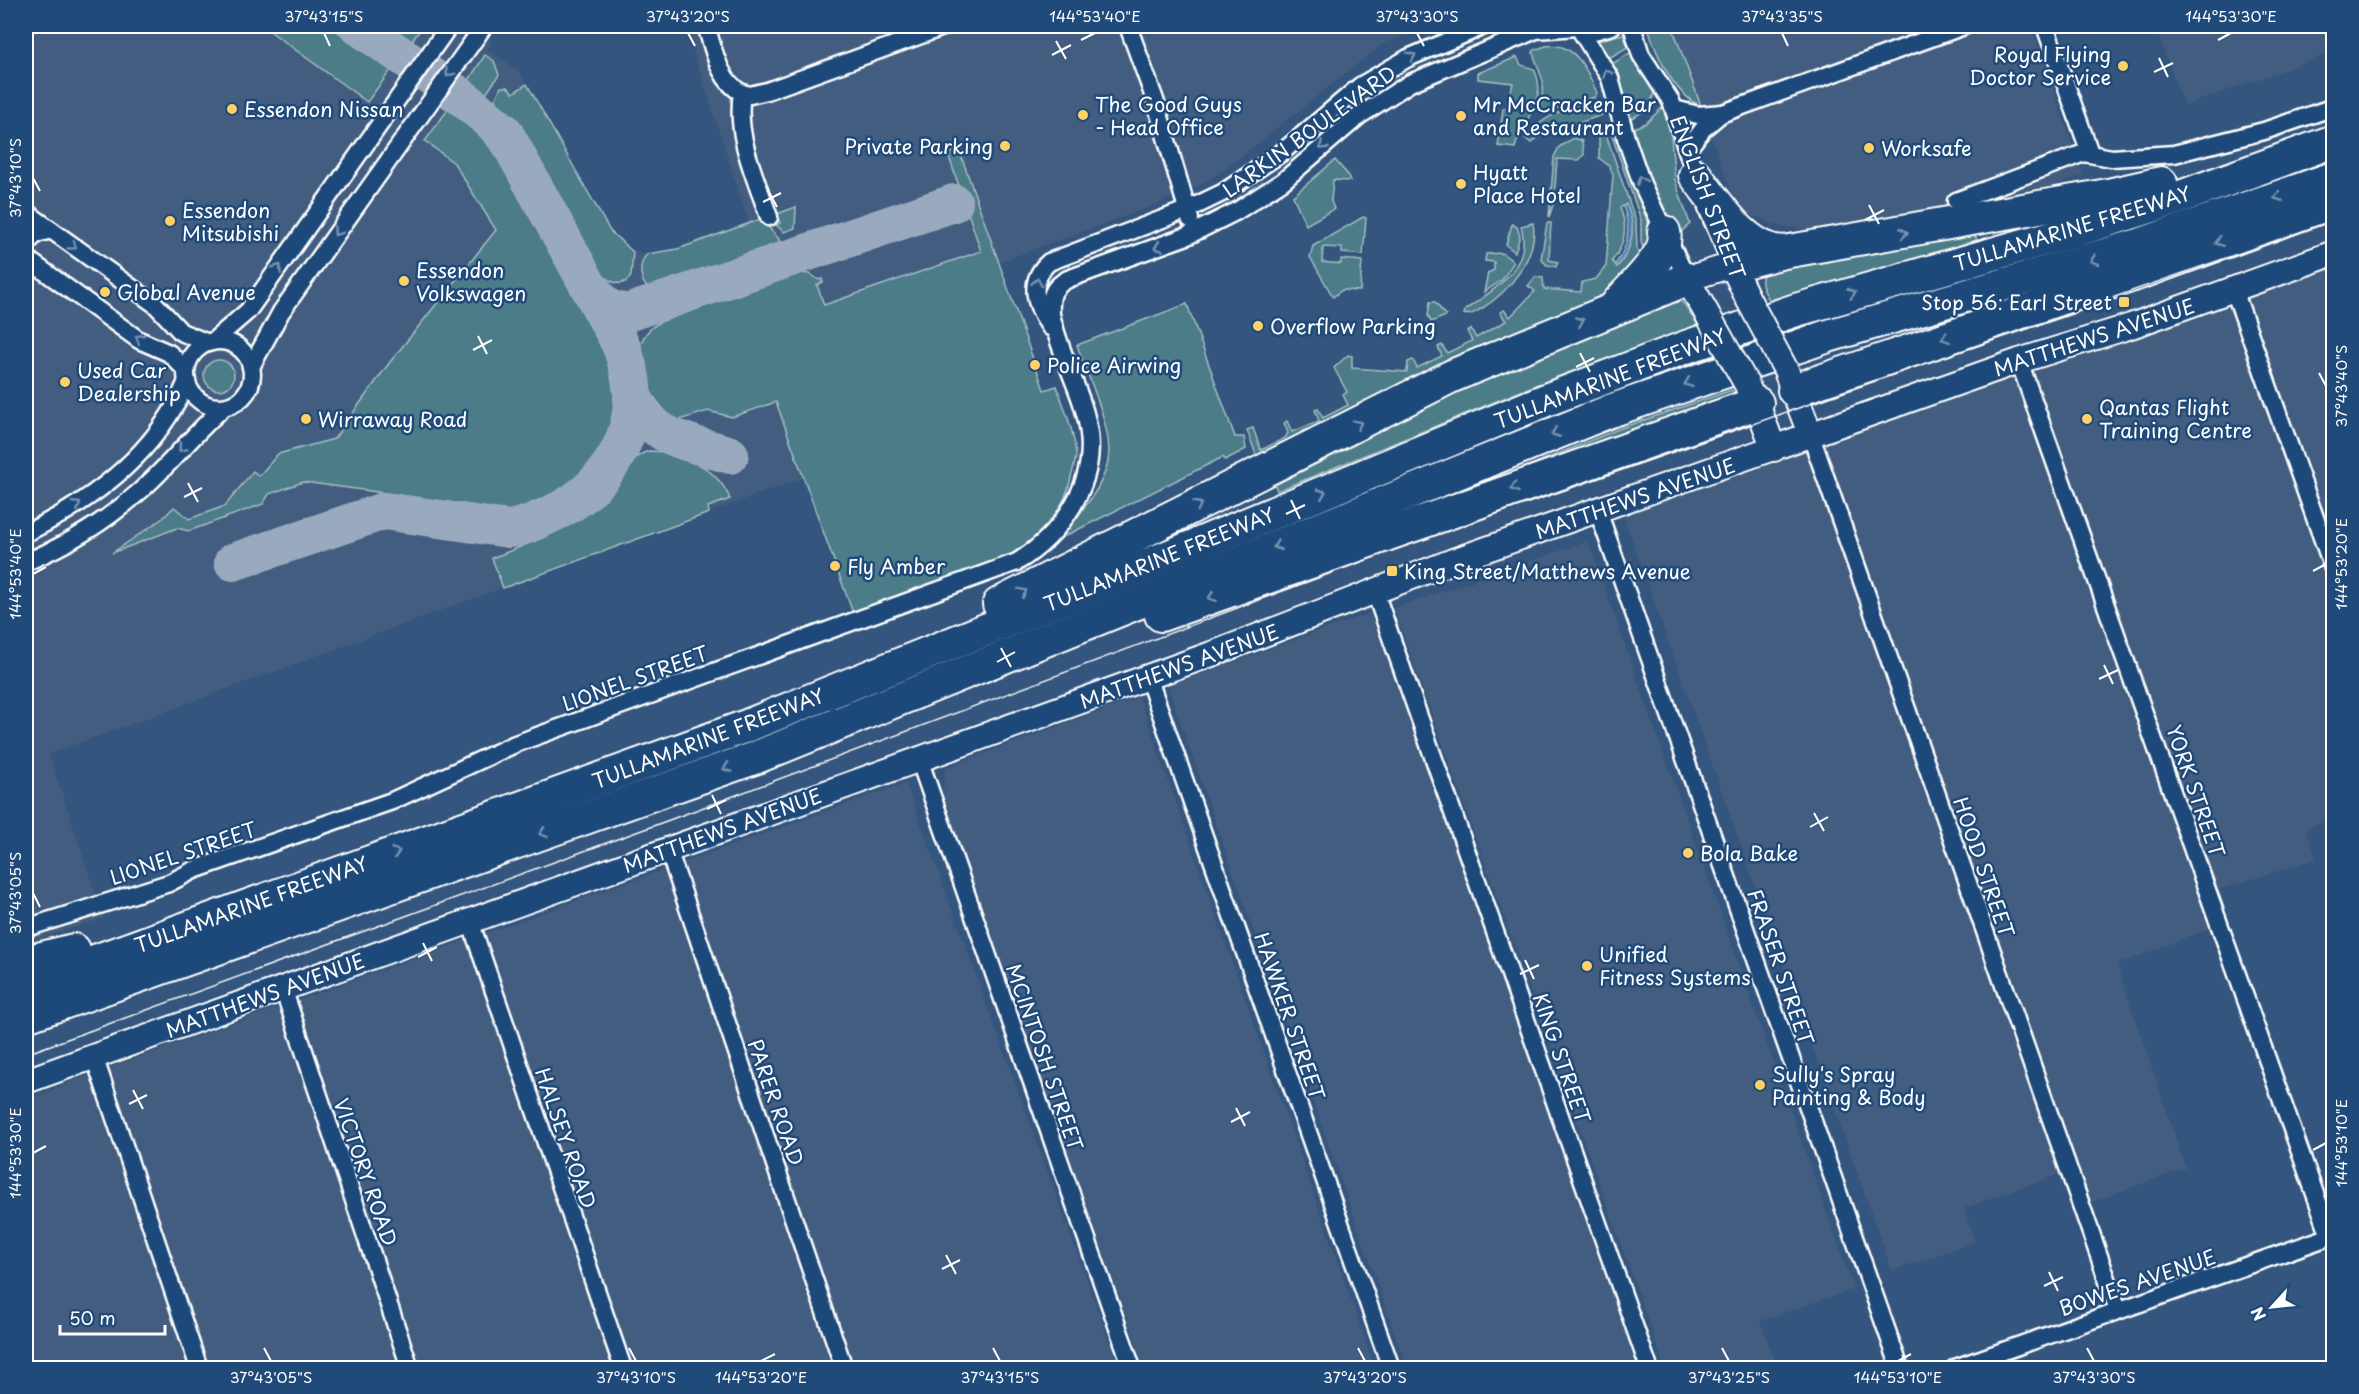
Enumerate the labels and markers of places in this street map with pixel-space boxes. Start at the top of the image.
place label: Royal Flying Doctor Service [1969,39,2111,92]
marker: Royal Flying Doctor Service [2116,59,2130,73]
place label: The Good Guys - Head Office [1095,89,1242,142]
place label: Mr McCracken Bar and Restaurant [1473,89,1656,142]
place label: Essendon Nissan [244,94,403,124]
marker: Essendon Nissan [225,102,239,116]
marker: The Good Guys - Head Office [1076,108,1090,122]
marker: Mr McCracken Bar and Restaurant [1454,109,1468,123]
place label: Private Parking [844,131,993,161]
place label: Worksafe [1881,133,1972,163]
marker: Private Parking [998,139,1012,153]
marker: Worksafe [1862,141,1876,155]
place label: Hyatt Place Hotel [1473,157,1581,210]
marker: Hyatt Place Hotel [1454,177,1468,191]
place label: Essendon Mitsubishi [182,195,279,248]
marker: Essendon Mitsubishi [163,214,177,228]
place label: Essendon Volkswagen [416,255,526,308]
marker: Essendon Volkswagen [397,274,411,288]
place label: Global Avenue [117,277,256,307]
marker: Global Avenue [98,285,112,299]
place label: Stop 56: Earl Street [1921,287,2112,317]
marker: Stop 56: Earl Street [2117,295,2131,309]
place label: Overflow Parking [1270,311,1436,341]
marker: Overflow Parking [1251,319,1265,333]
place label: Police Airwing [1047,350,1181,380]
place label: Used Car Dealership [77,355,181,408]
marker: Police Airwing [1028,358,1042,372]
marker: Used Car Dealership [58,375,72,389]
place label: Qantas Flight Training Centre [2099,392,2252,445]
place label: Wirraway Road [318,404,468,434]
marker: Wirraway Road [299,412,313,426]
marker: Qantas Flight Training Centre [2080,412,2094,426]
place label: Fly Amber [847,551,946,581]
place label: King Street/Matthews Avenue [1404,556,1691,586]
marker: Fly Amber [828,559,842,573]
marker: King Street/Matthews Avenue [1385,564,1399,578]
place label: Bola Bake [1700,838,1798,868]
marker: Bola Bake [1681,846,1695,860]
place label: Unified Fitness Systems [1599,939,1751,992]
marker: Unified Fitness Systems [1580,959,1594,973]
place label: Sully's Spray Painting & Body [1772,1059,1925,1112]
marker: Sully's Spray Painting & Body [1753,1078,1767,1092]

